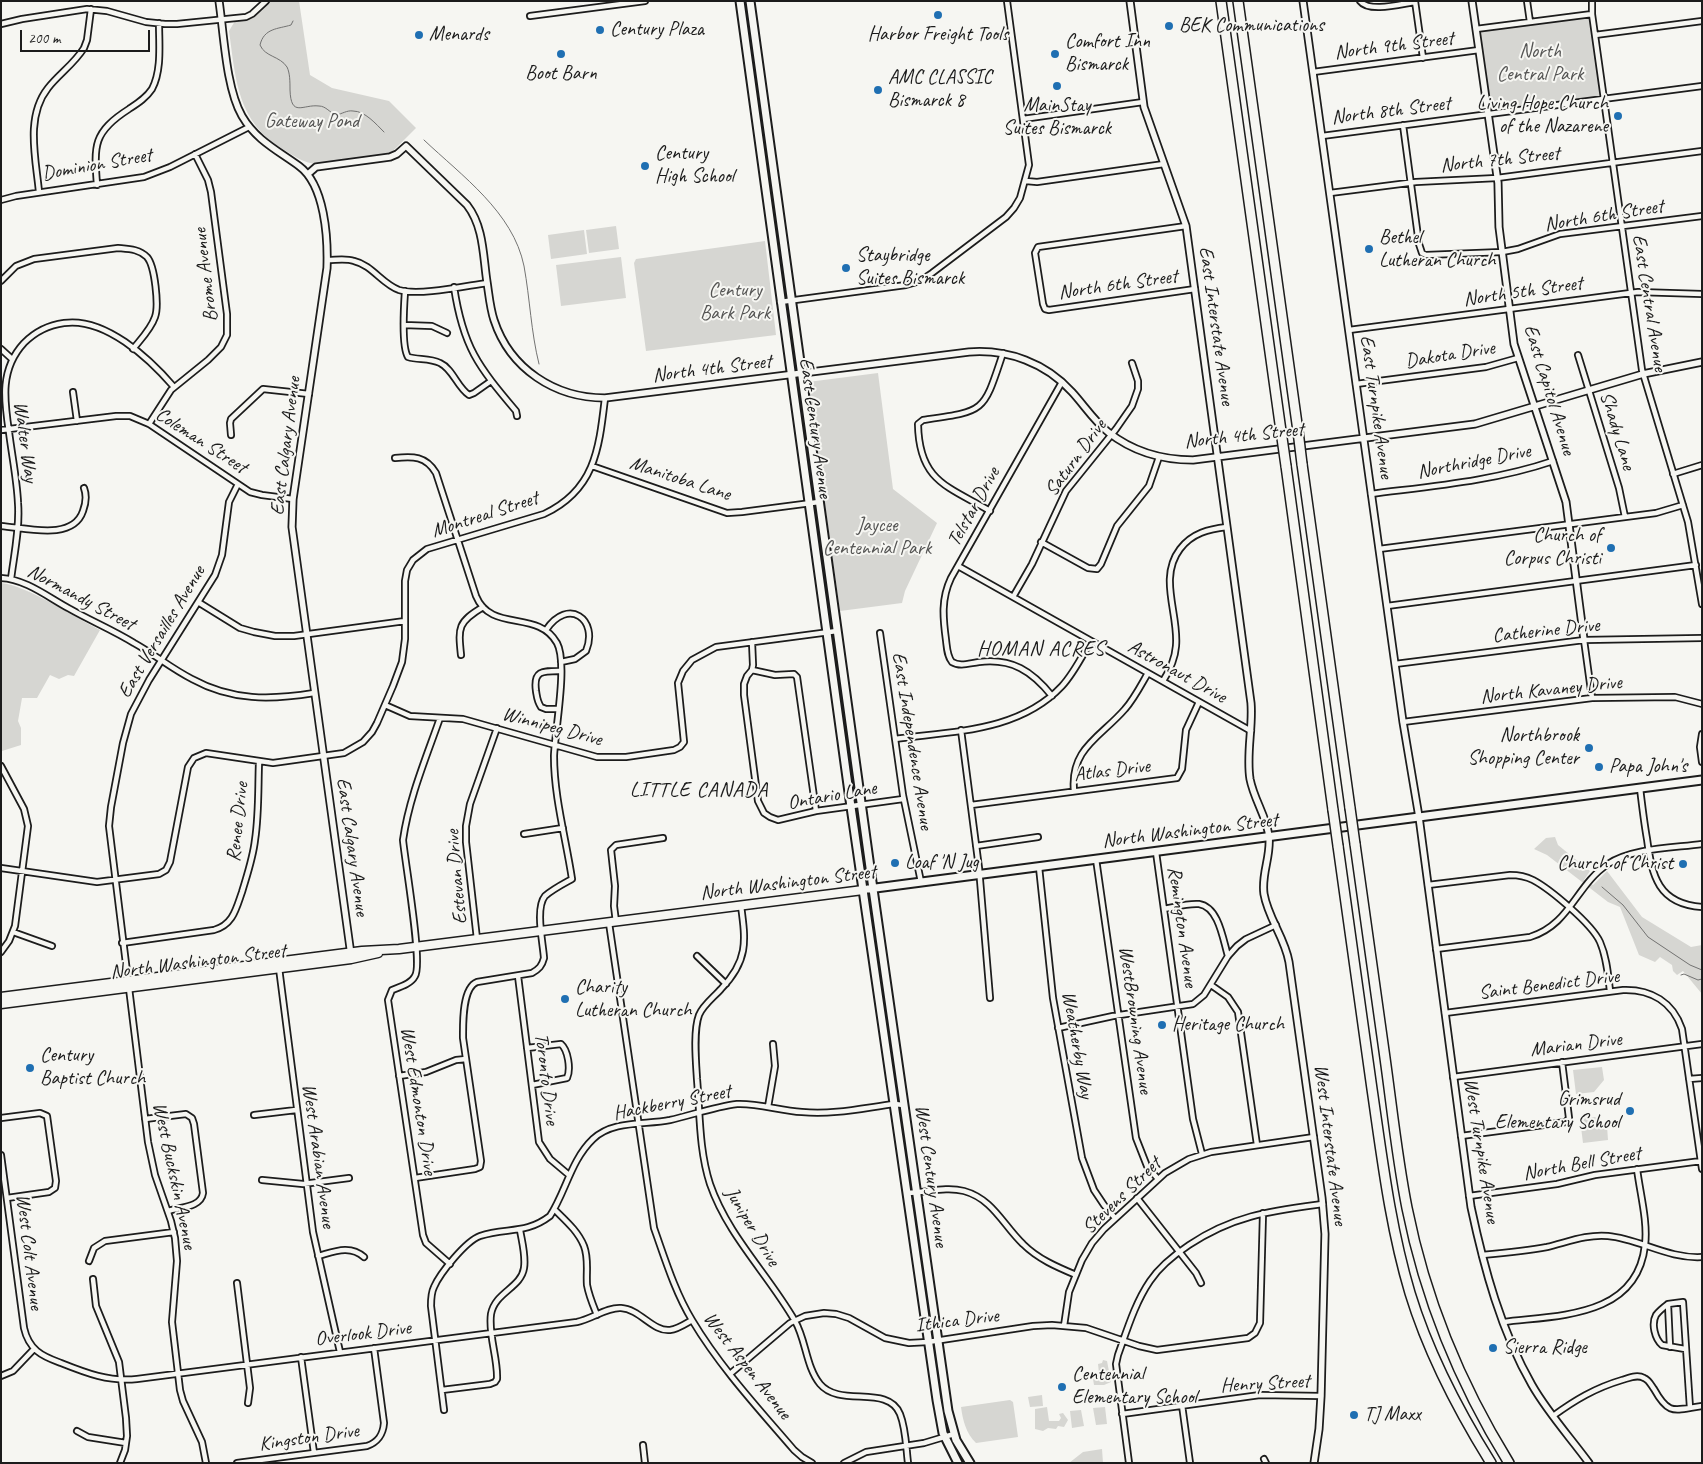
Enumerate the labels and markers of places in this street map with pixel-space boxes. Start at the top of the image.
marker: Harbor Freight Tools [932,9,944,21]
place label: BEK Communications [1179,14,1324,38]
place label: Century Plaza [610,18,704,42]
marker: BEK Communications [1163,20,1175,32]
place label: Menards [429,23,489,47]
place label: Harbor Freight Tools [868,23,1008,47]
marker: Century Plaza [594,24,606,36]
marker: Menards [413,29,425,41]
place label: Comfort Inn Bismarck [1065,30,1150,77]
marker: Boot Barn [555,48,567,60]
marker: Comfort Inn Bismarck [1049,48,1061,60]
place label: Boot Barn [525,62,597,86]
place label: AMC CLASSIC Bismarck 8 [888,66,992,113]
marker: MainStay Suites Bismarck [1051,80,1063,92]
marker: AMC CLASSIC Bismarck 8 [872,84,884,96]
place label: Living Hope Church of the Nazarene [1477,92,1608,139]
place label: MainStay Suites Bismarck [1003,94,1111,141]
marker: Living Hope Church of the Nazarene [1612,110,1624,122]
place label: Century High School [655,142,734,189]
marker: Century High School [639,160,651,172]
place label: Bethel Lutheran Church [1379,226,1496,273]
marker: Bethel Lutheran Church [1363,243,1375,255]
place label: Staybridge Suites Bismarck [856,244,964,291]
marker: Staybridge Suites Bismarck [840,262,852,274]
place label: Church of Corpus Christi [1504,524,1601,571]
marker: Church of Corpus Christi [1605,542,1617,554]
place label: Northbrook Shopping Center [1467,724,1579,771]
marker: Northbrook Shopping Center [1583,742,1595,754]
place label: Papa John's [1609,755,1687,779]
marker: Papa John's [1593,761,1605,773]
place label: Loaf 'N Jug [905,851,979,875]
place label: Church of Christ [1557,852,1673,876]
marker: Loaf 'N Jug [889,857,901,869]
marker: Church of Christ [1677,858,1689,870]
place label: Charity Lutheran Church [575,976,692,1023]
marker: Charity Lutheran Church [559,993,571,1005]
place label: Heritage Church [1172,1013,1284,1037]
marker: Heritage Church [1156,1019,1168,1031]
place label: Century Baptist Church [40,1044,145,1091]
marker: Century Baptist Church [24,1062,36,1074]
place label: Grimsrud Elementary School [1495,1088,1620,1135]
marker: Grimsrud Elementary School [1624,1105,1636,1117]
place label: Sierra Ridge [1503,1336,1587,1360]
marker: Sierra Ridge [1487,1342,1499,1354]
place label: Centennial Elementary School [1072,1363,1197,1410]
marker: Centennial Elementary School [1056,1381,1068,1393]
place label: TJ Maxx [1364,1403,1421,1427]
marker: TJ Maxx [1348,1409,1360,1421]

